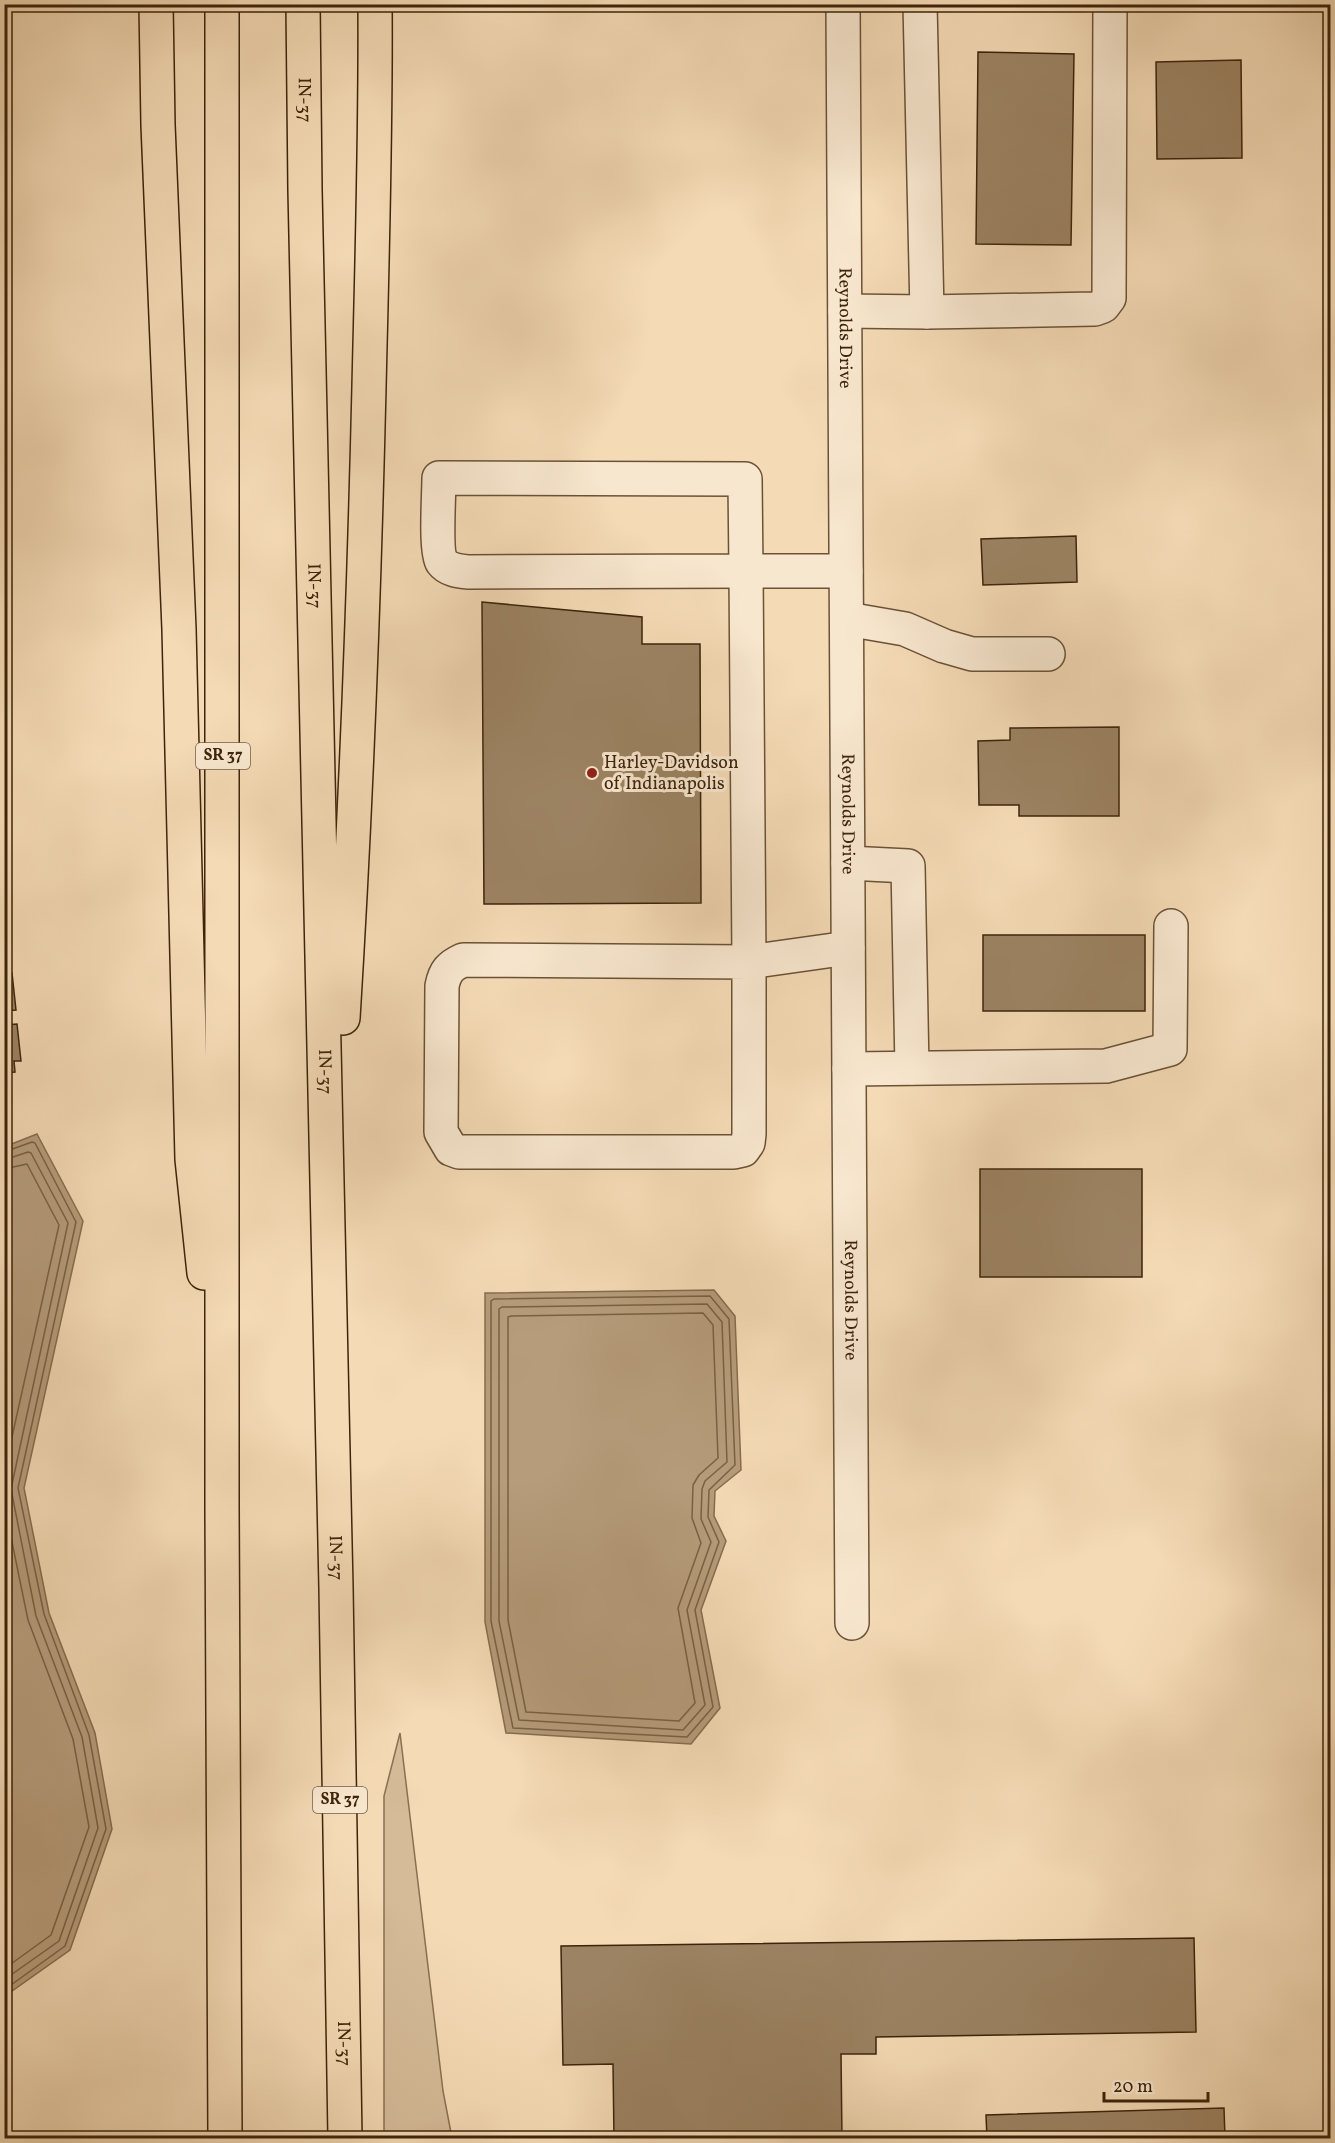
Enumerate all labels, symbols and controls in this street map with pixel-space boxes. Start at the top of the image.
street label: IN-37 [291,77,317,123]
street label: Reynolds Drive [832,267,858,389]
street label: IN-37 [301,563,327,609]
road number: SR 37 [196,743,250,769]
place label: Harley-Davidson of Indianapolis [604,751,739,797]
street label: Reynolds Drive [835,753,860,875]
marker: Harley-Davidson of Indianapolis [585,766,599,780]
street label: IN-37 [312,1049,338,1095]
street label: Reynolds Drive [837,1239,863,1361]
street label: IN-37 [322,1535,348,1581]
road number: SR 37 [313,1787,367,1813]
street label: IN-37 [331,2021,356,2066]
scale bar [1104,2065,1208,2103]
text: 20 m [1113,2075,1153,2100]

